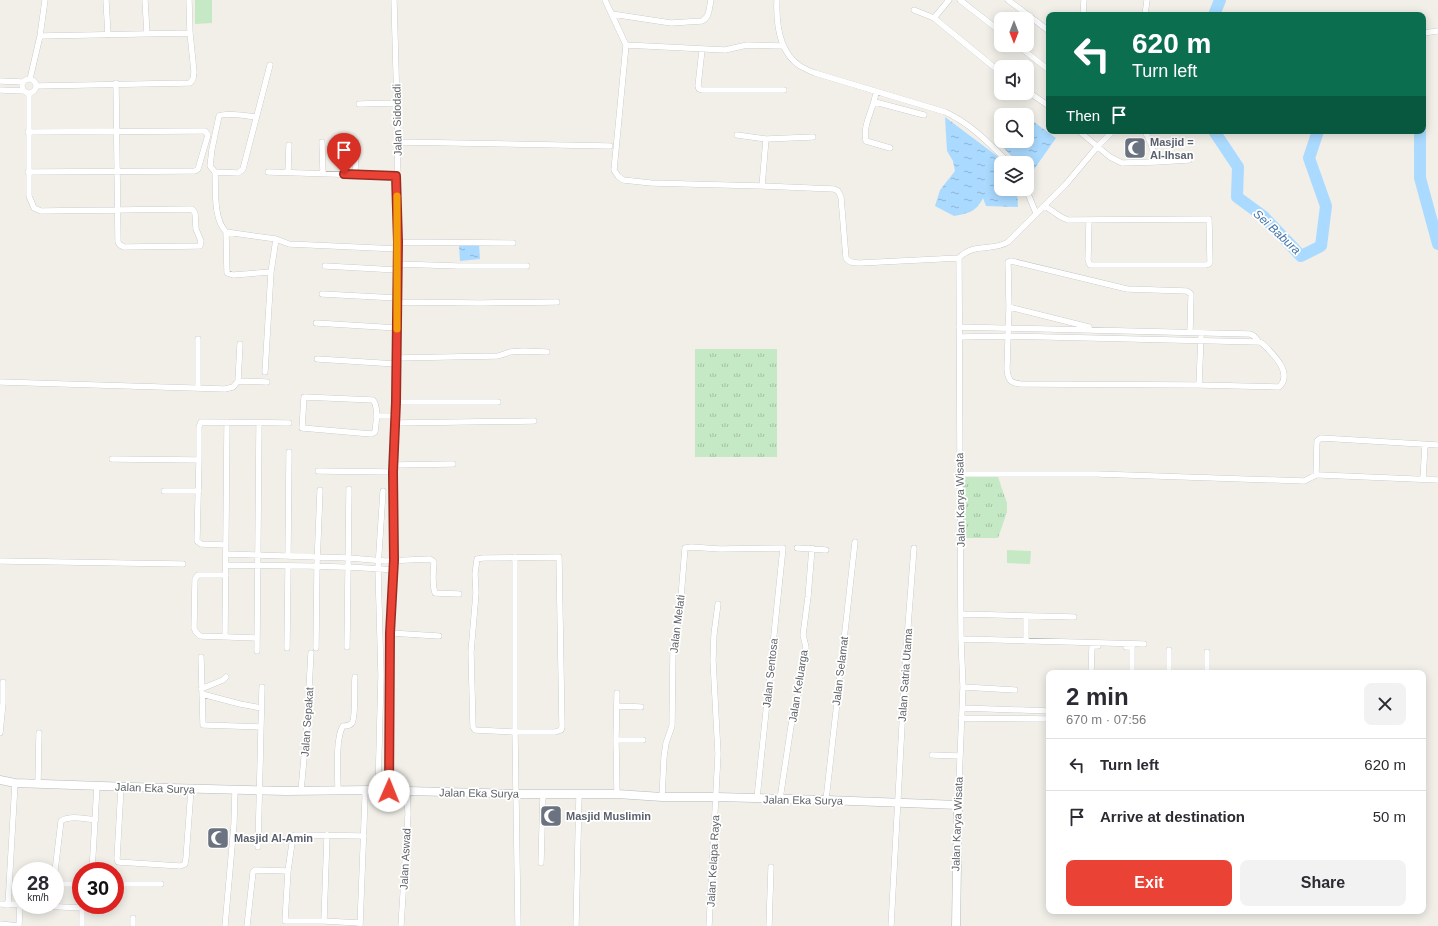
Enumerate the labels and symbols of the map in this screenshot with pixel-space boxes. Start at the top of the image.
north arrow [994,12,1034,52]
street label: Jalan Sidodadi [390,84,404,156]
pin [327,133,361,174]
mosque icon: Masjid = Al-Ihsan [1122,135,1148,161]
place label: Masjid = Al-Ihsan [1150,136,1194,161]
water label: Sei Babura [1251,207,1304,258]
street label: Jalan Karya Wisata [953,452,967,547]
street label: Jalan Melati [667,594,687,654]
street label: Jalan Satria Utama [896,627,914,722]
street label: Jalan Selamat [830,636,850,706]
street label: Jalan Sentosa [760,637,780,708]
street label: Jalan Keluarga [786,648,810,723]
street label: Jalan Sepakat [299,687,315,757]
position arrow [368,770,410,812]
street label: Jalan Karya Wisata [949,776,965,872]
street label: Jalan Eka Surya [115,781,196,795]
street label: Jalan Eka Surya [439,786,520,800]
street label: Jalan Eka Surya [763,793,844,807]
mosque icon: Masjid Muslimin [538,803,564,829]
place label: Masjid Muslimin [566,810,651,822]
street label: Jalan Kelapa Raya [705,814,721,907]
mosque icon: Masjid Al-Amin [205,825,231,851]
street label: Jalan Aswad [397,828,413,890]
place label: Masjid Al-Amin [234,832,313,844]
speed limit sign: 30 [72,862,124,914]

